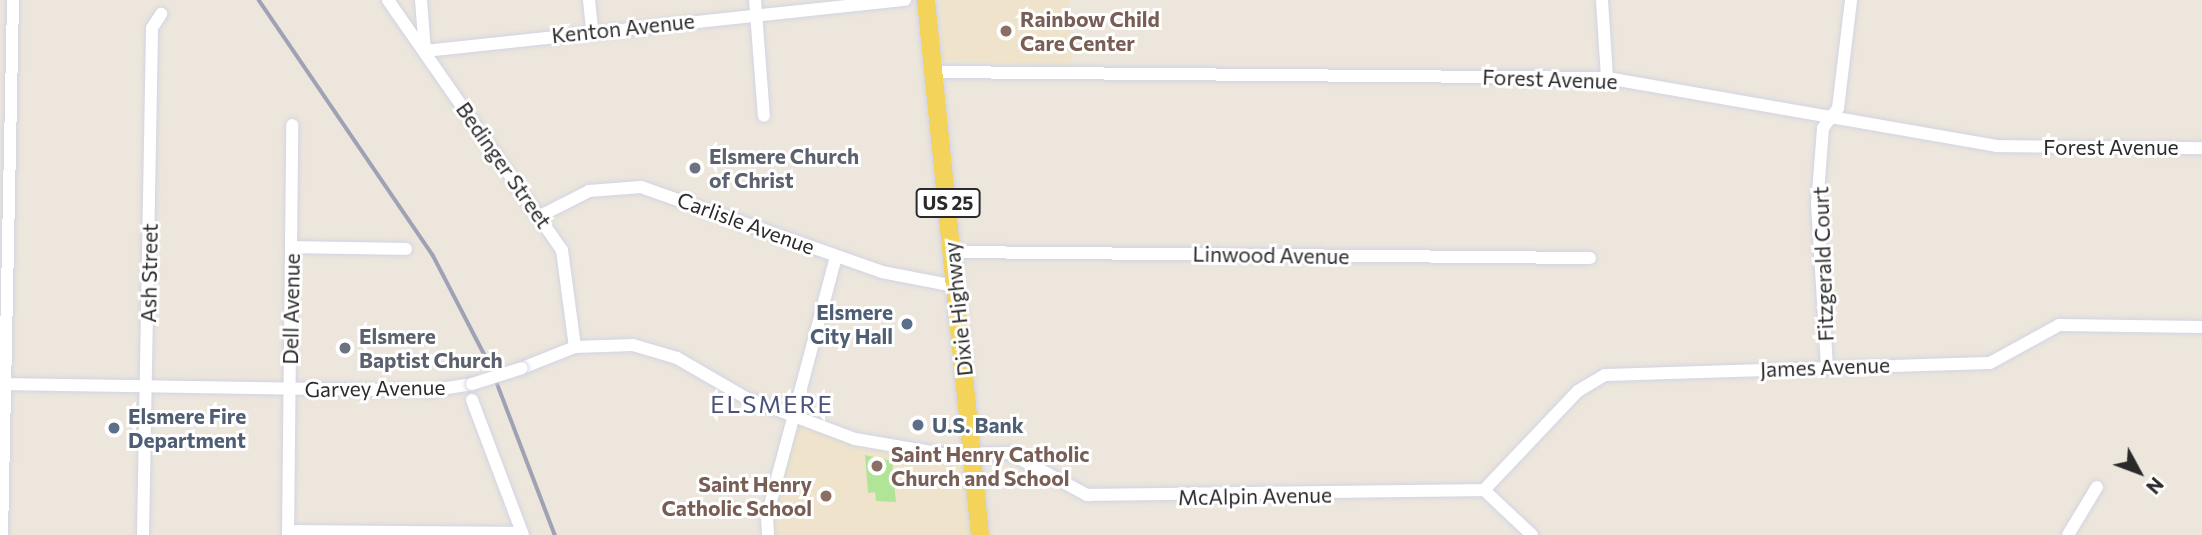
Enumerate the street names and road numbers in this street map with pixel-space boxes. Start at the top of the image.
street label: Kenton Avenue [550,8,696,48]
street label: Forest Avenue [1482,64,1618,94]
street label: Bedinger Street [451,97,557,233]
street label: Forest Avenue [2043,134,2179,160]
street label: Carlisle Avenue [674,186,818,260]
street label: Fitzgerald Court [1808,186,1838,342]
road number: US 25 [915,188,981,218]
street label: Ash Street [136,223,162,323]
street label: Dixie Highway [938,241,978,377]
street label: Linwood Avenue [1192,241,1350,269]
street label: Dell Avenue [277,253,305,365]
street label: James Avenue [1760,352,1890,382]
street label: Garvey Avenue [304,374,446,402]
street label: McAlpin Avenue [1178,482,1332,510]

